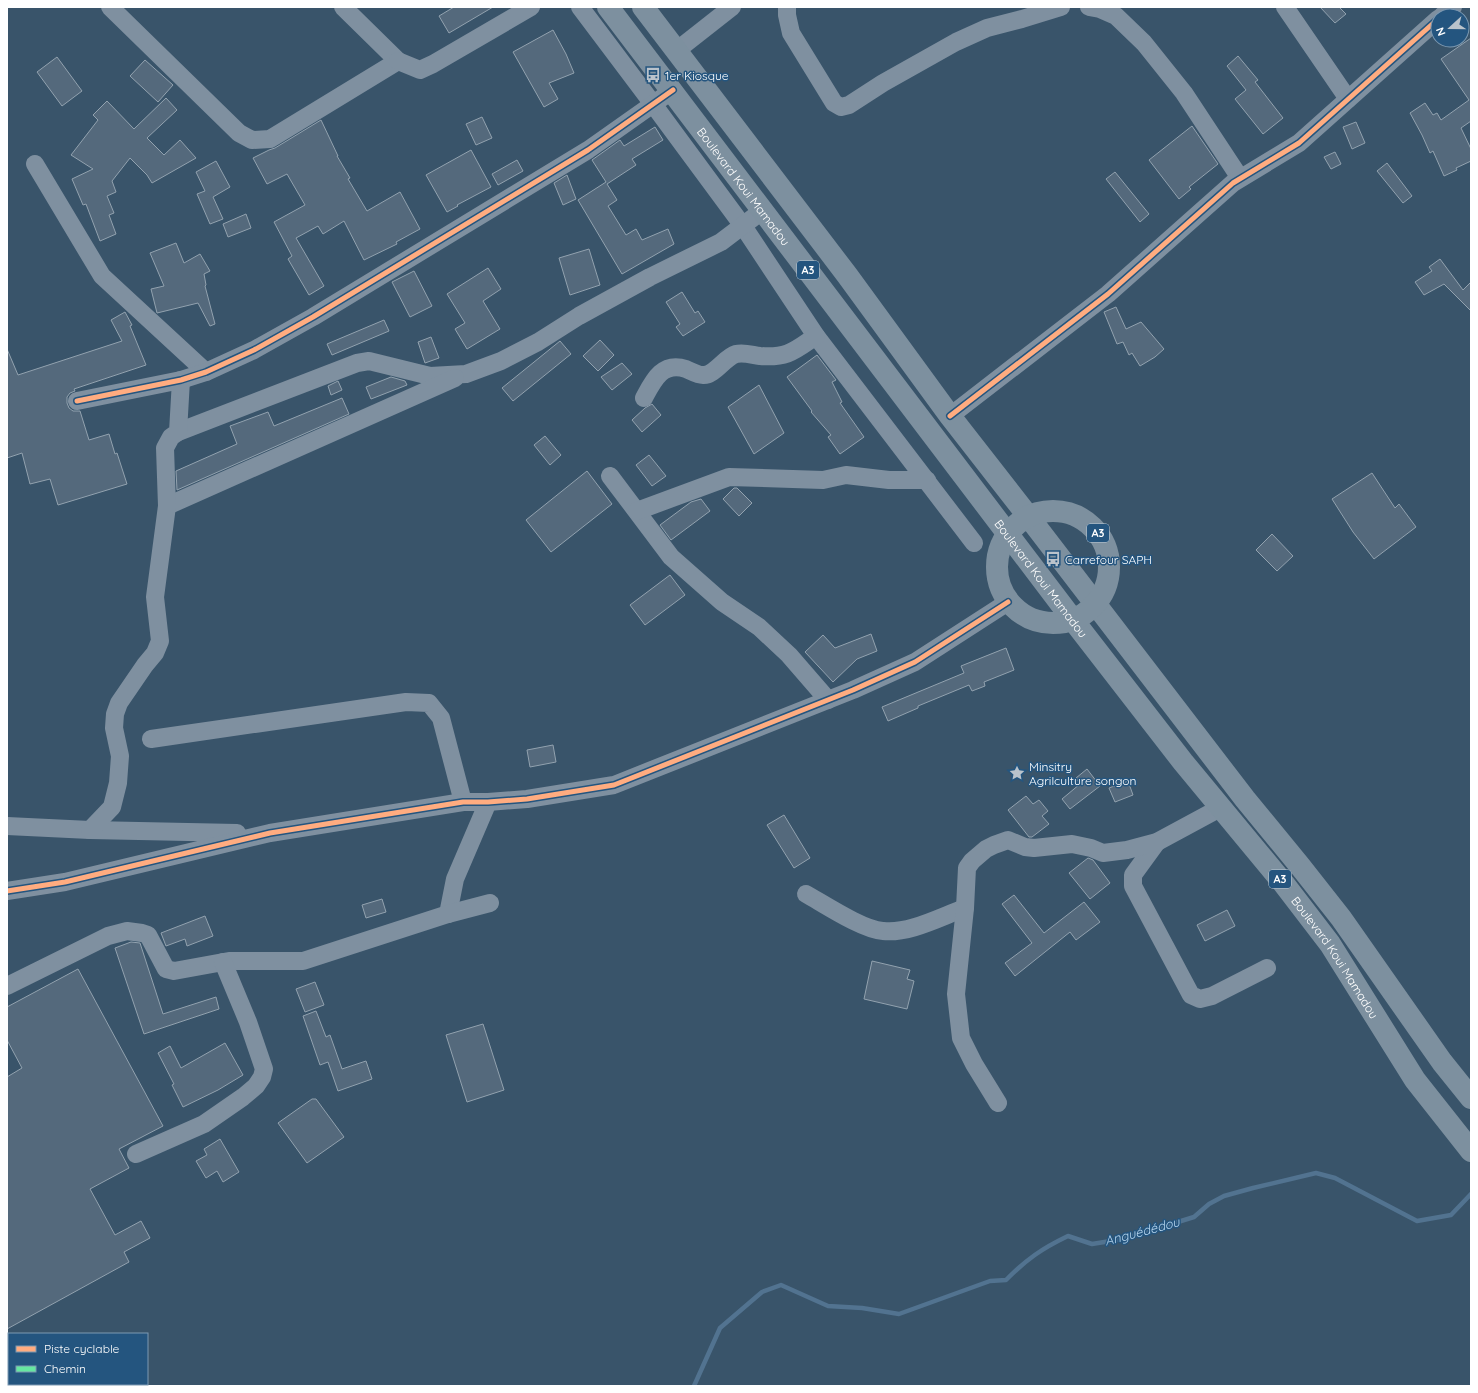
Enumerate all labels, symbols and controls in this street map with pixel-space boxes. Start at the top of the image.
north arrow [1430,8,1470,48]
text: N [1433,25,1449,38]
bus stop icon: 1er Kiosque [644,66,662,84]
place label: 1er Kiosque [665,68,729,83]
street label: Boulevard Koui Mamadou [694,124,794,248]
road number: A3 [797,261,819,279]
street label: Boulevard Koui Mamadou [992,516,1091,640]
road number: A3 [1087,524,1109,542]
bus stop icon: Carrefour SAPH [1044,550,1062,568]
place label: Carrefour SAPH [1065,552,1152,567]
place label: Minsitry Agrilculture songon [1029,759,1136,788]
place icon: Minsitry Agrilculture songon [1008,764,1026,782]
road number: A3 [1269,870,1291,888]
street label: Boulevard Koui Mamadou [1289,893,1382,1021]
water label: Anguédédou [1103,1213,1182,1249]
legend [8,1333,148,1385]
text: Piste cyclable [44,1341,120,1356]
text: Chemin [44,1361,86,1376]

